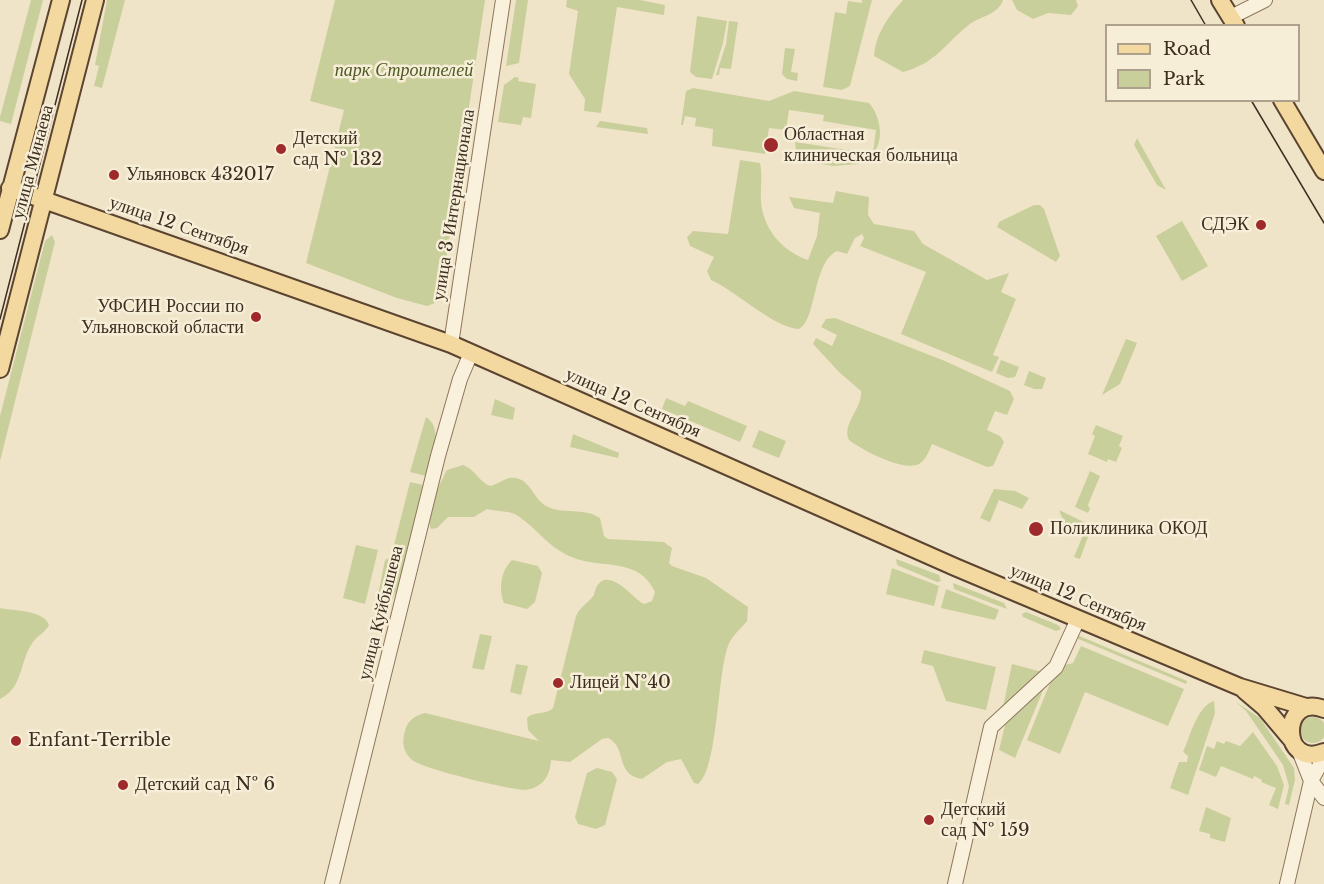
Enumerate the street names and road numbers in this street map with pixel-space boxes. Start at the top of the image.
street label: улица Минаева [7,103,59,221]
street label: улица 3 Интернационала [428,108,480,302]
street label: улица 12 Сентября [106,192,252,260]
street label: улица 12 Сентября [562,363,704,443]
street label: улица Куйбышева [354,543,408,683]
street label: улица 12 Сентября [1007,560,1149,636]

